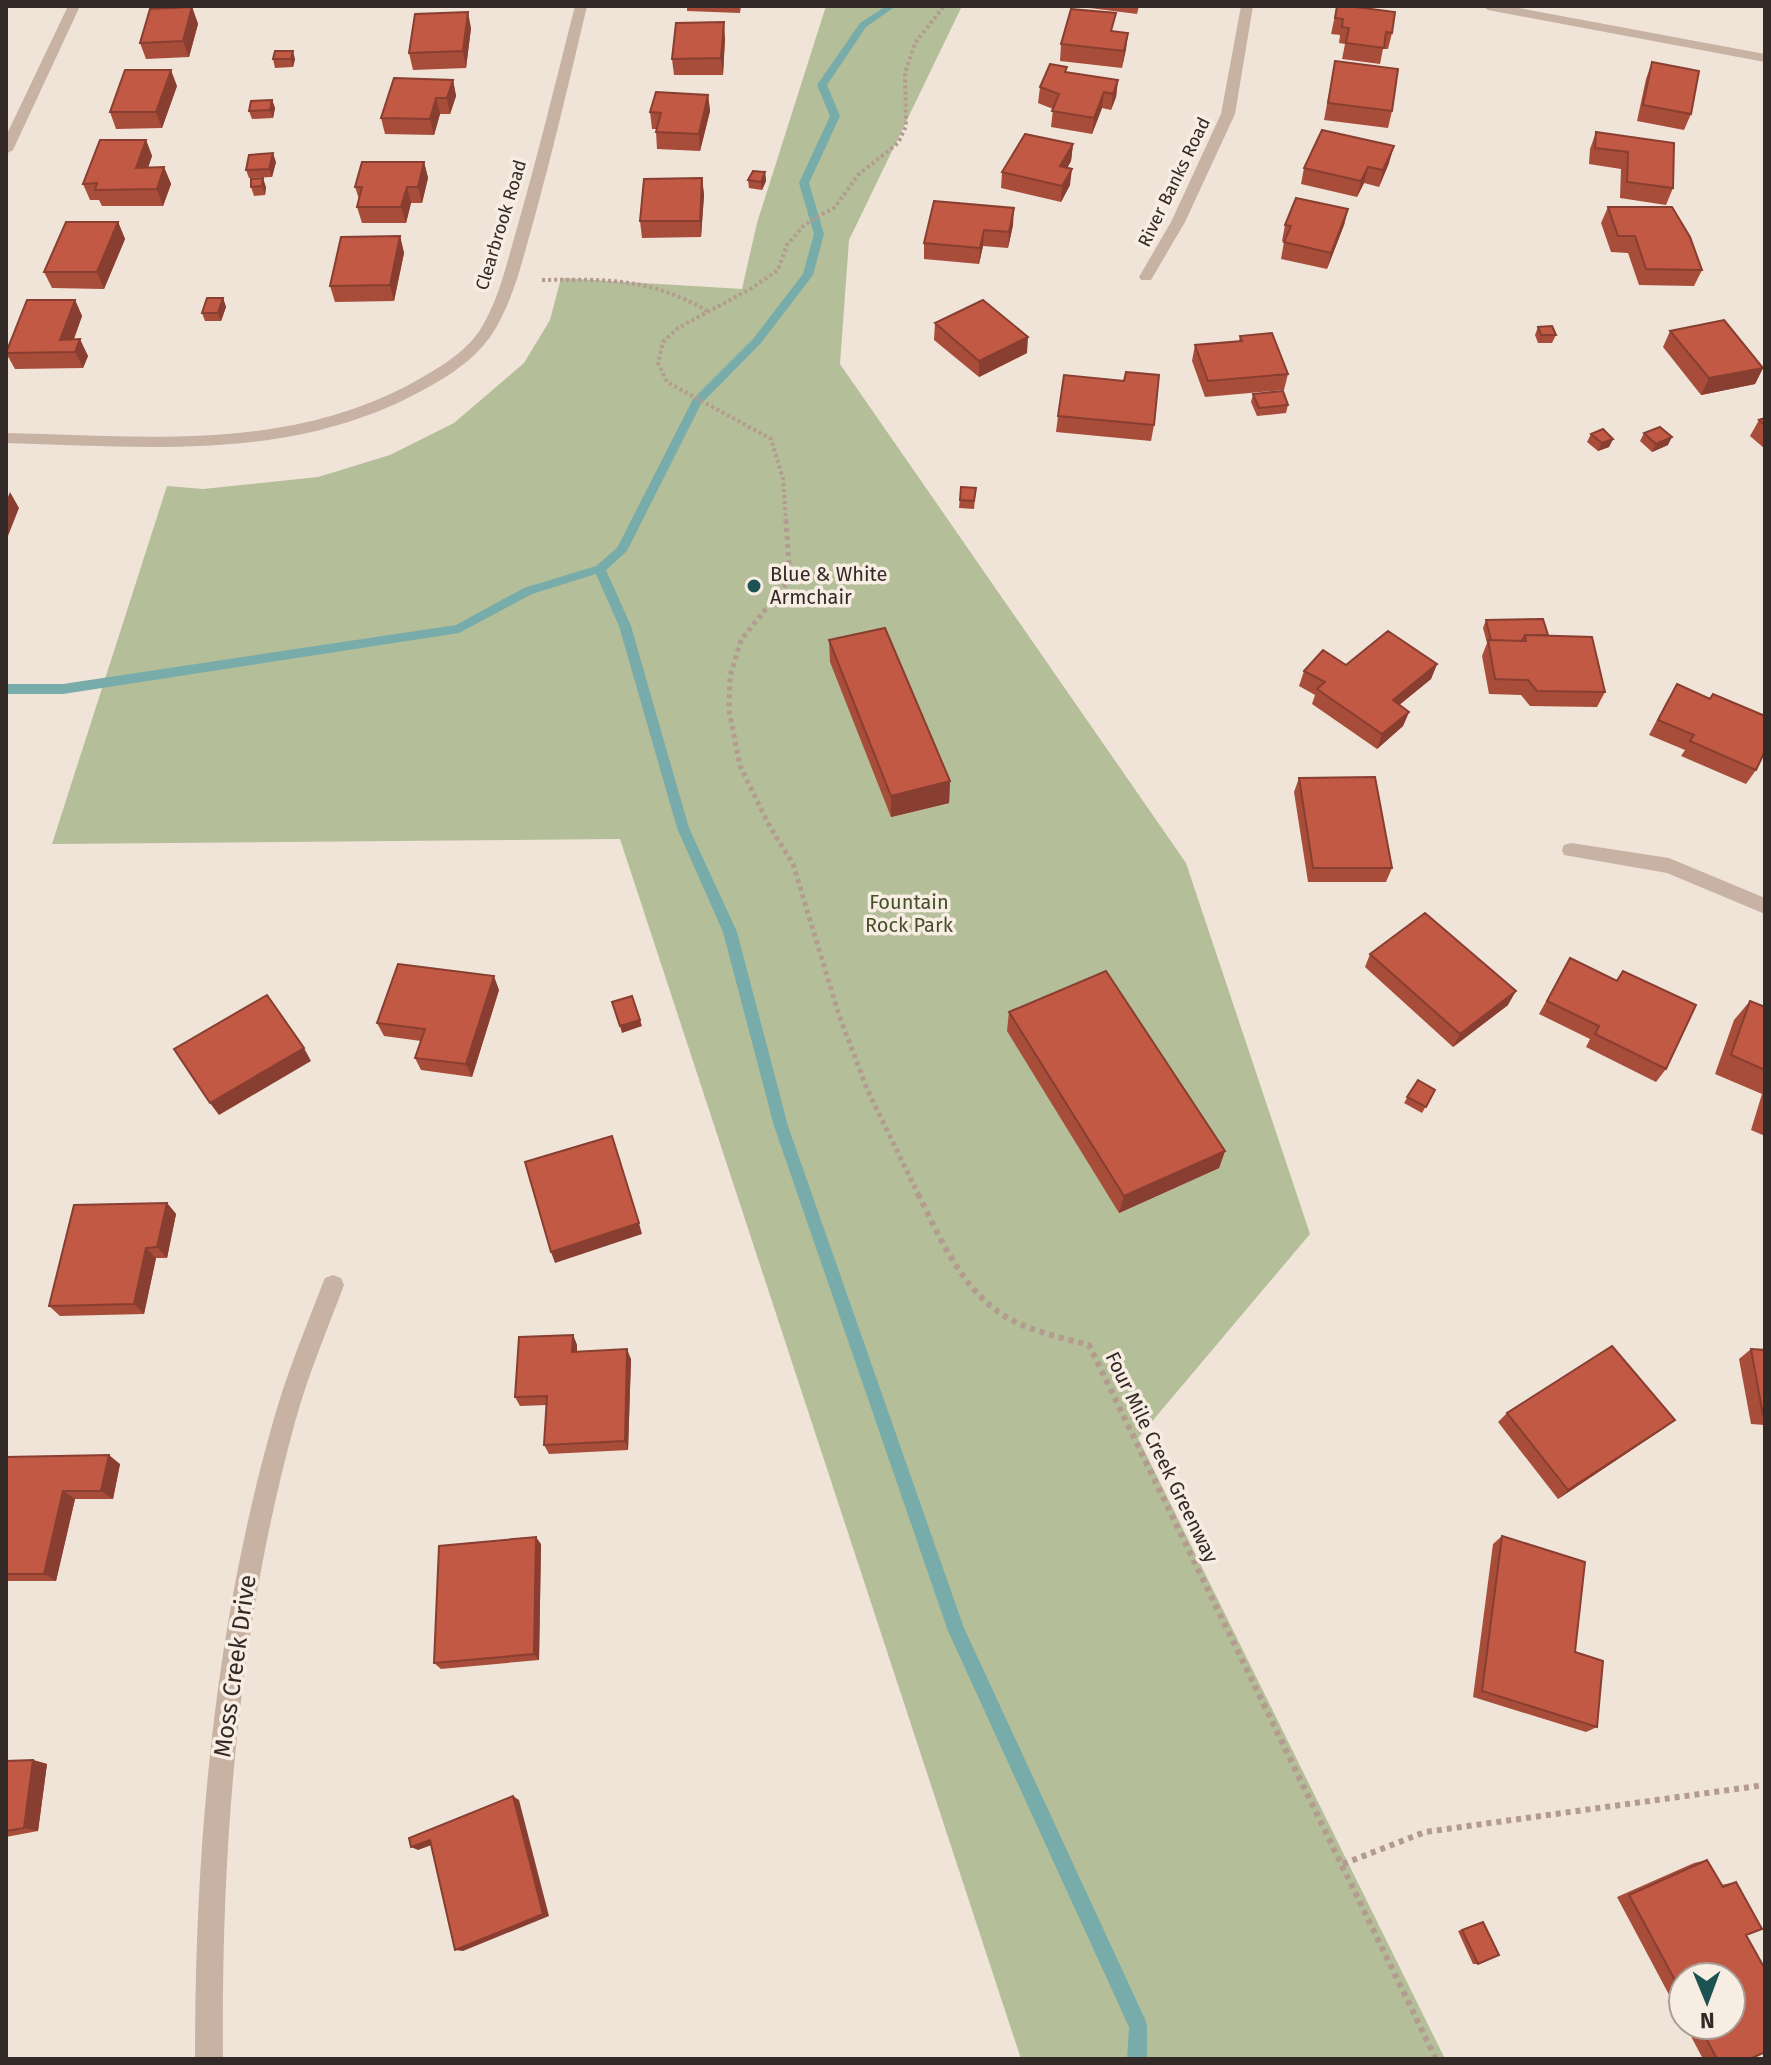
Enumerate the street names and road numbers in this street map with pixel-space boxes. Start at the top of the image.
street label: River Banks Road [1133,114,1215,250]
street label: Clearbrook Road [471,157,531,293]
street label: Four Mile Creek Greenway [1100,1348,1224,1567]
street label: Moss Creek Drive [208,1573,262,1759]

